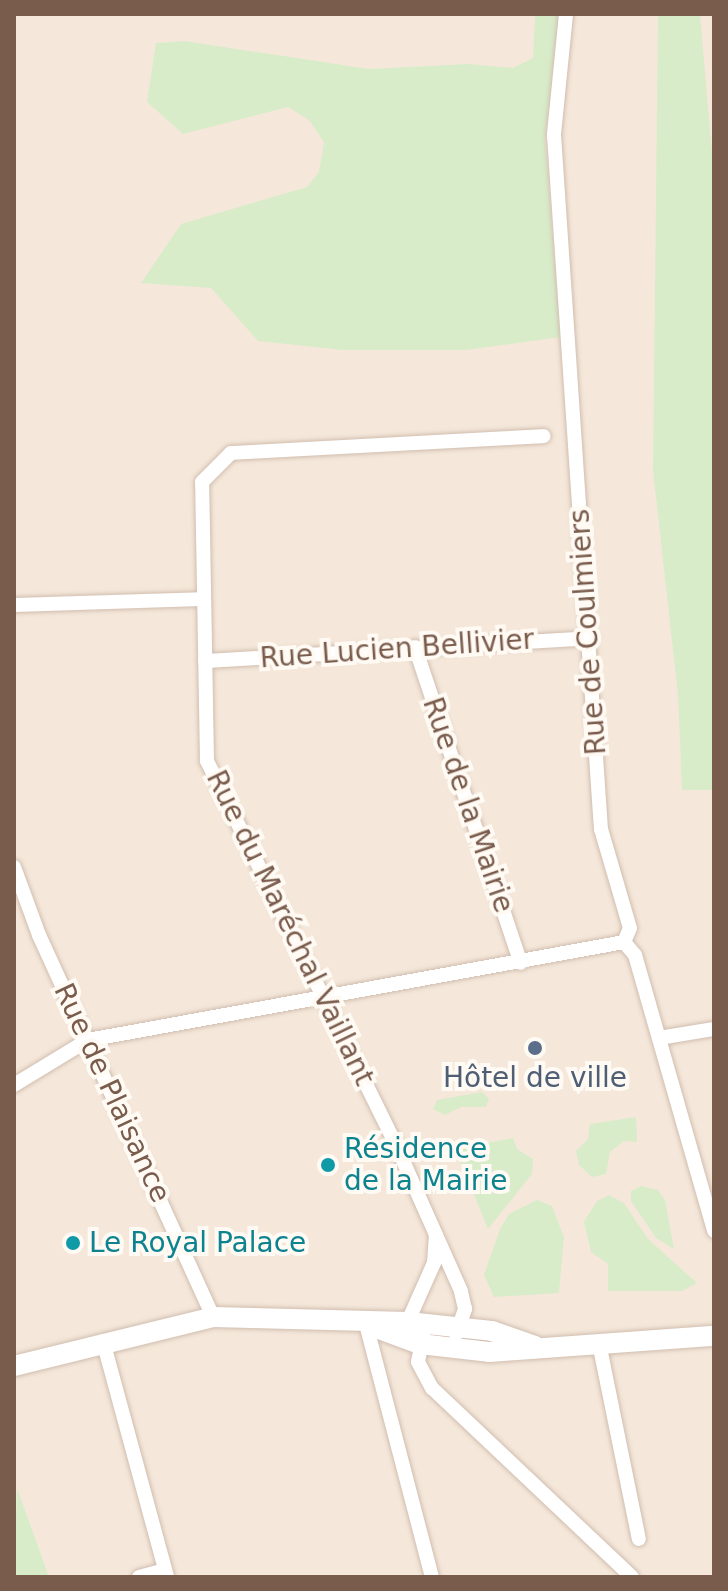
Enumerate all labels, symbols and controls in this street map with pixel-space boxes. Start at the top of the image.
street label: Rue de Coulmiers [563,508,613,756]
street label: Rue Lucien Bellivier [259,623,535,675]
street label: Rue de la Mairie [415,693,521,917]
street label: Rue du Maréchal Vaillant [199,765,381,1091]
street label: Rue de Plaisance [47,978,177,1208]
marker: Hôtel de ville [526,1039,544,1057]
place label: Hôtel de ville [443,1061,627,1095]
place label: Résidence de la Mairie [344,1132,507,1198]
marker: Résidence de la Mairie [319,1156,337,1174]
place label: Le Royal Palace [89,1226,306,1260]
marker: Le Royal Palace [64,1234,82,1252]

